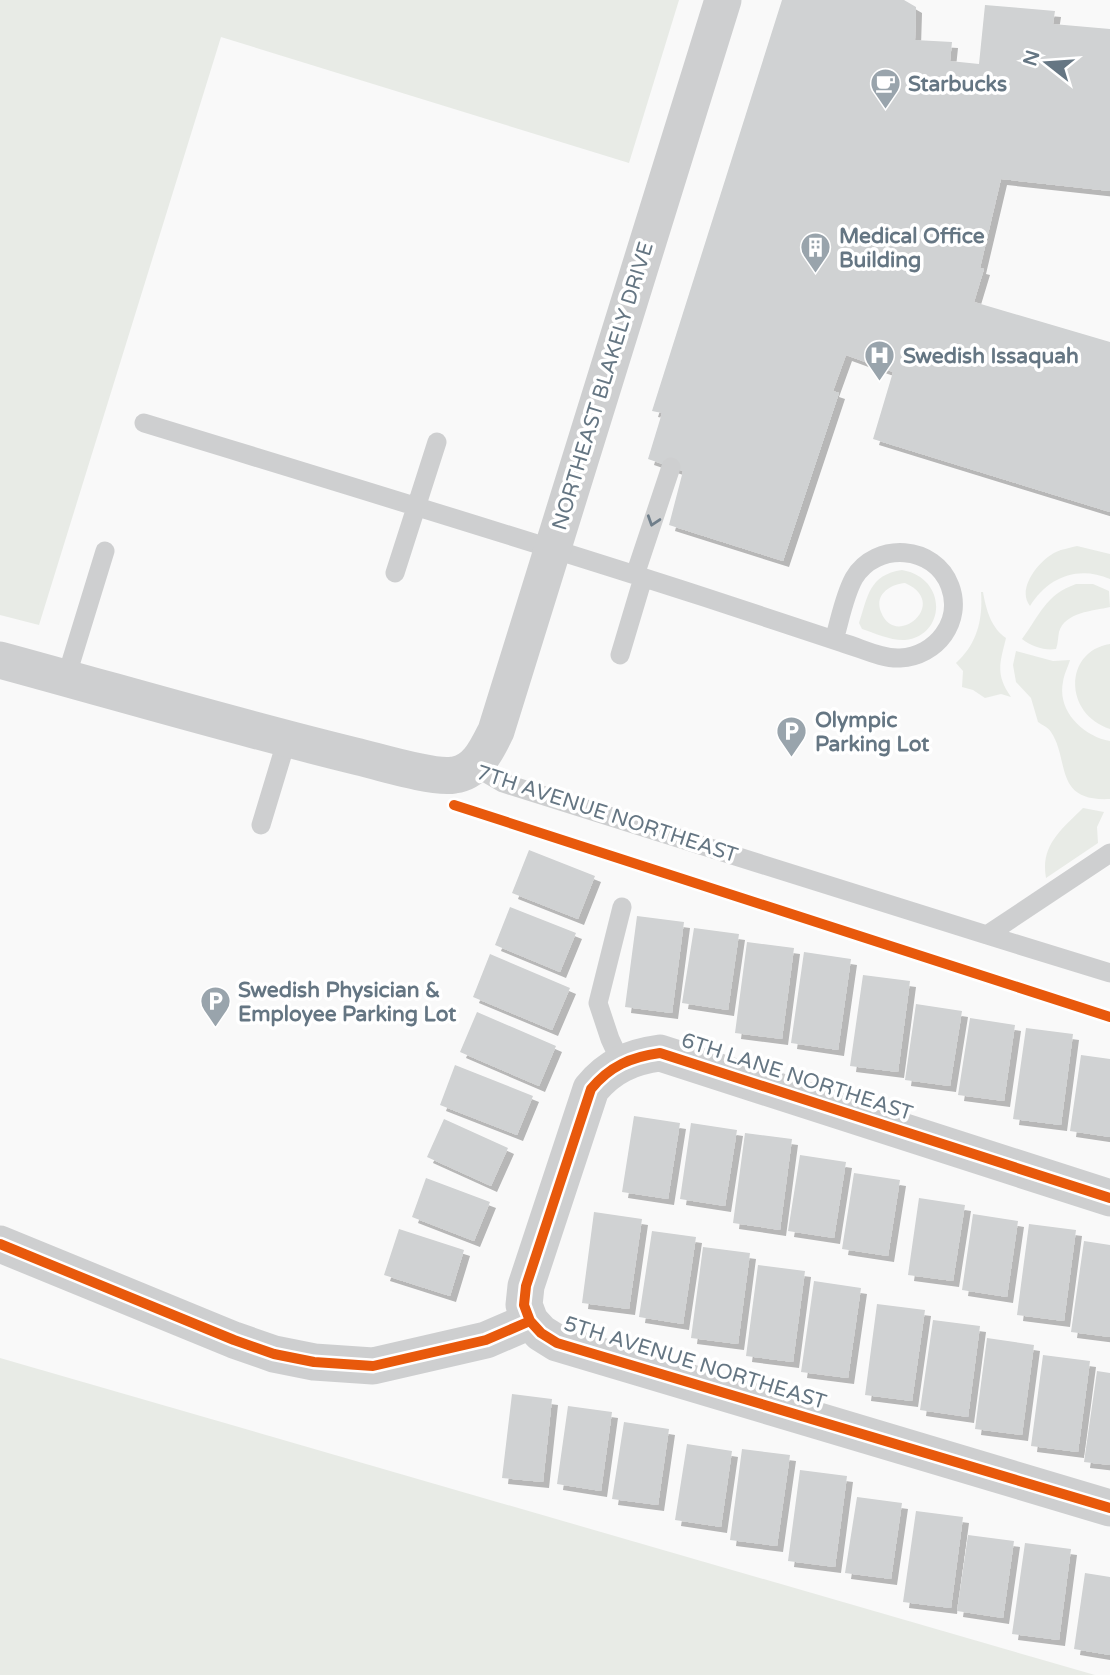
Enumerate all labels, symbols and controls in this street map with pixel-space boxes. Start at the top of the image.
north arrow [1012,28,1082,98]
text: N [1019,48,1044,69]
cafe icon: Starbucks [868,67,902,111]
place label: Starbucks [908,72,1007,97]
place label: Medical Office Building [839,224,985,273]
building icon: Medical Office Building [799,231,833,275]
street label: NORTHEAST BLAKELY DRIVE [547,239,659,533]
hospital icon: Swedish Issaquah [863,339,897,383]
place label: Swedish Issaquah [903,344,1079,369]
one-way arrow [647,514,661,527]
place label: Olympic Parking Lot [815,708,929,757]
parking icon: Olympic Parking Lot [775,715,809,759]
street label: 7TH AVENUE NORTHEAST [473,760,741,868]
place label: Swedish Physician & Employee Parking Lot [238,978,456,1027]
parking icon: Swedish Physician & Employee Parking Lot [198,985,232,1029]
street label: 6TH LANE NORTHEAST [678,1028,916,1126]
street label: 5TH AVENUE NORTHEAST [561,1311,829,1415]

